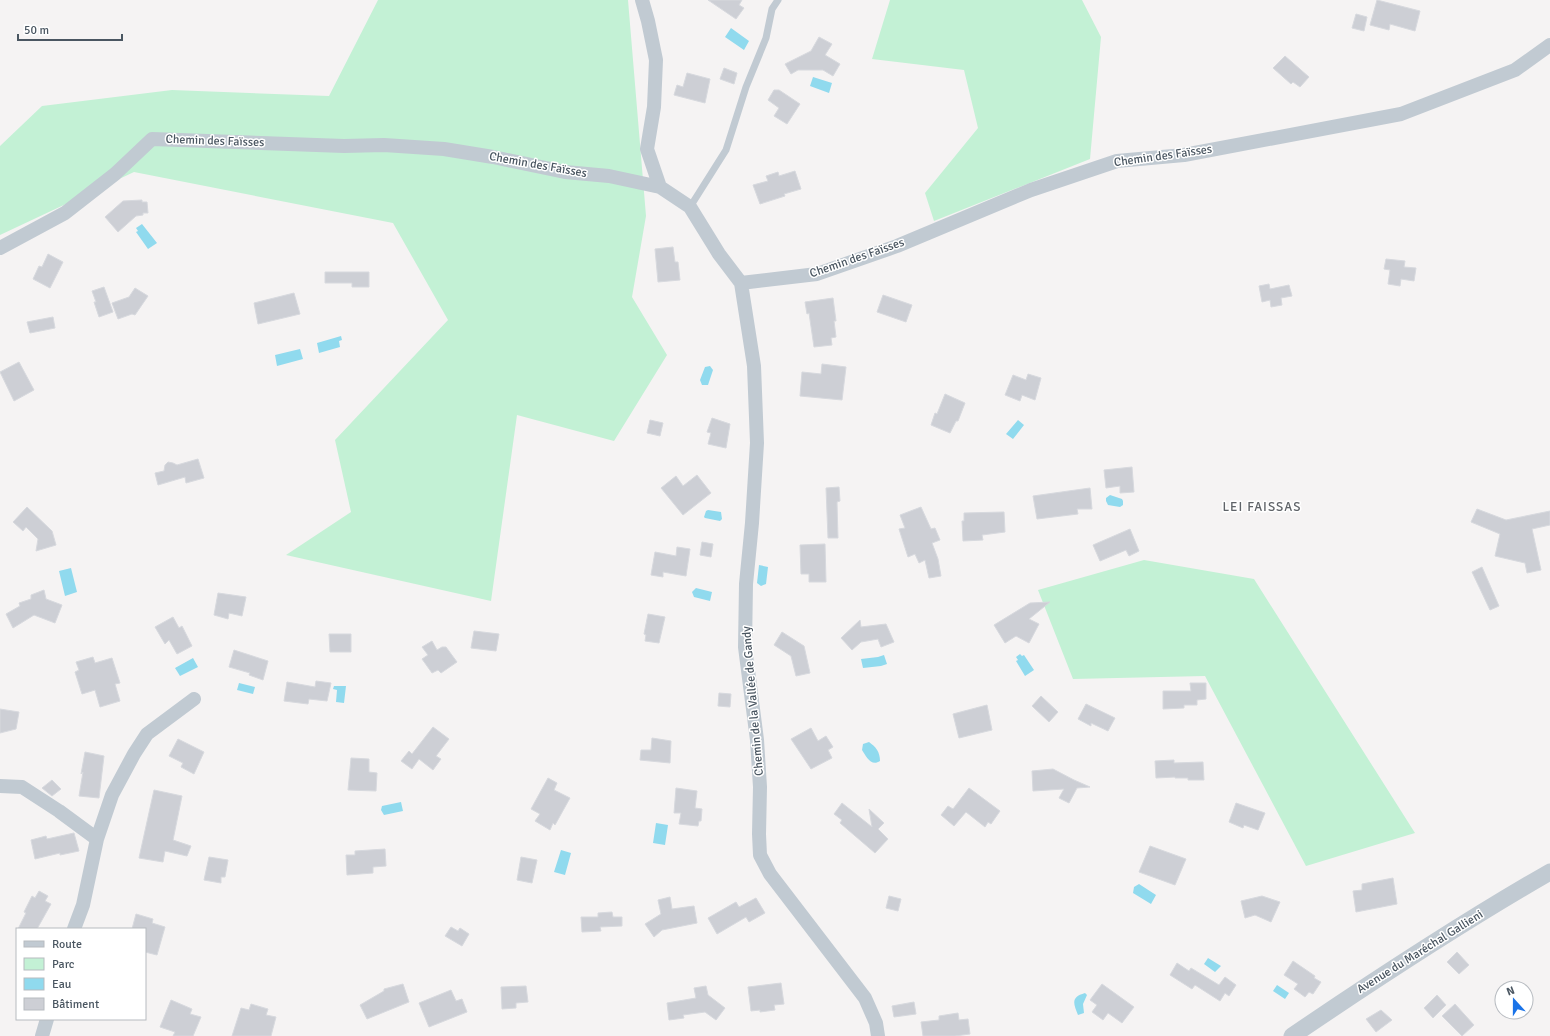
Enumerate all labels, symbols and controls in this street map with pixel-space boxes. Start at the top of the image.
scale bar [18,16,122,42]
text: 50 m [24,23,49,38]
street label: Chemin des Faïsses [165,132,265,150]
street label: Chemin des Faïsses [1113,142,1213,170]
street label: Chemin des Faïsses [488,149,588,181]
street label: Chemin des Faïsses [808,235,906,281]
district label: LEI FAISSAS [1222,499,1302,515]
street label: Chemin de la Vallée de Gandy [739,625,767,777]
street label: Avenue du Maréchal Gallieni [1354,907,1486,997]
legend [16,928,146,1020]
text: Route [52,937,82,952]
text: Parc [52,957,75,972]
text: Eau [52,977,71,992]
north arrow [1494,980,1534,1020]
text: N [1505,984,1516,999]
text: Bâtiment [52,997,99,1012]

